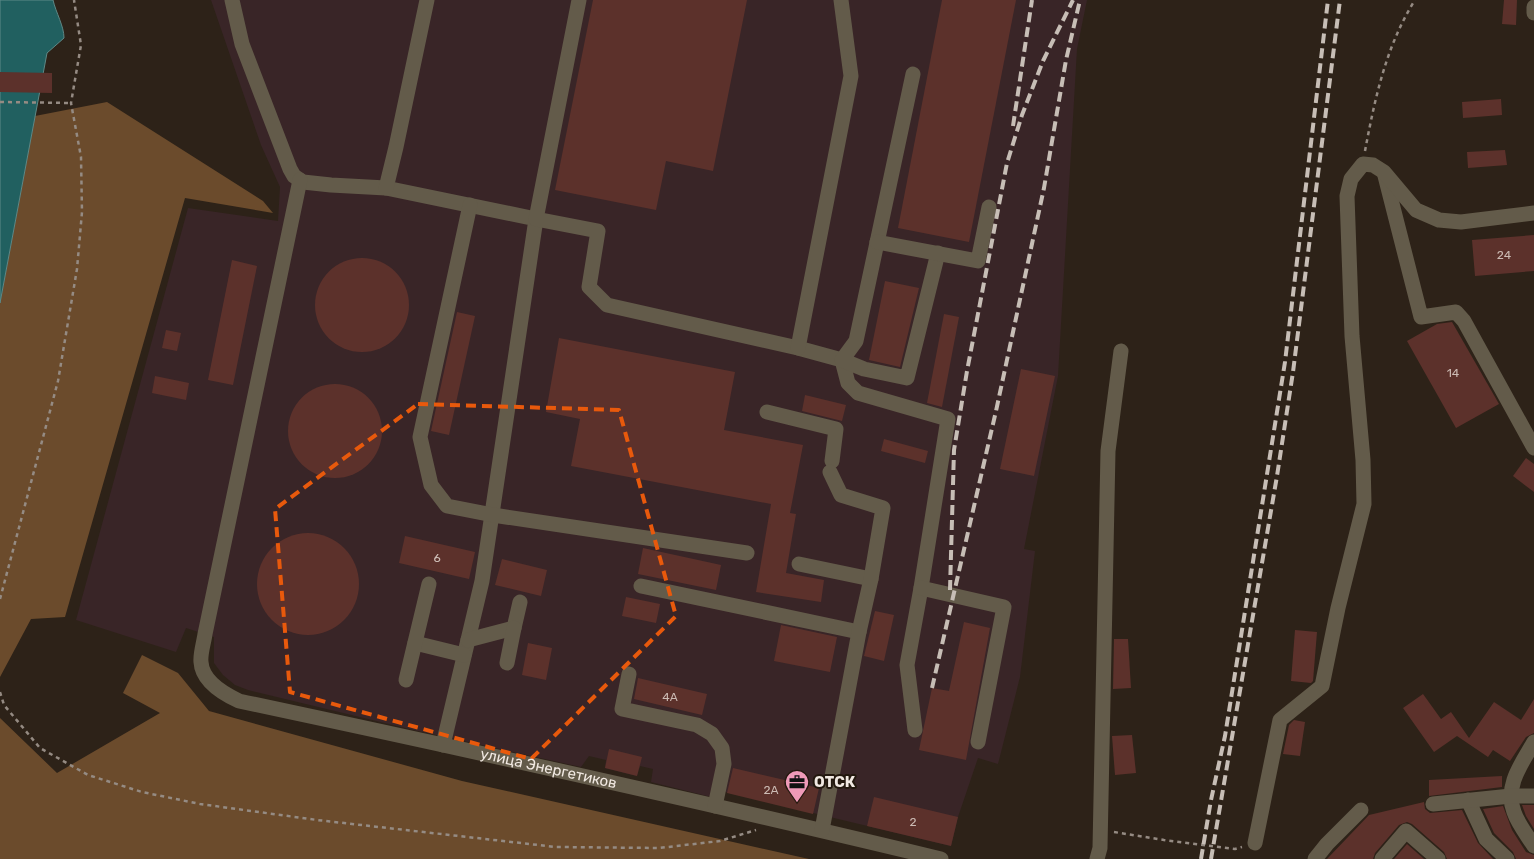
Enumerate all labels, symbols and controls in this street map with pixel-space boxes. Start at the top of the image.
house number: 24 [1497,248,1512,262]
house number: 14 [1447,366,1460,380]
house number: 6 [433,551,441,565]
house number: 4А [662,690,678,704]
street label: улица Энергетиков [479,744,619,792]
office icon: ОТСК [784,769,810,803]
place label: ОТСК [814,773,856,791]
house number: 2А [763,783,779,797]
house number: 2 [909,815,917,829]

